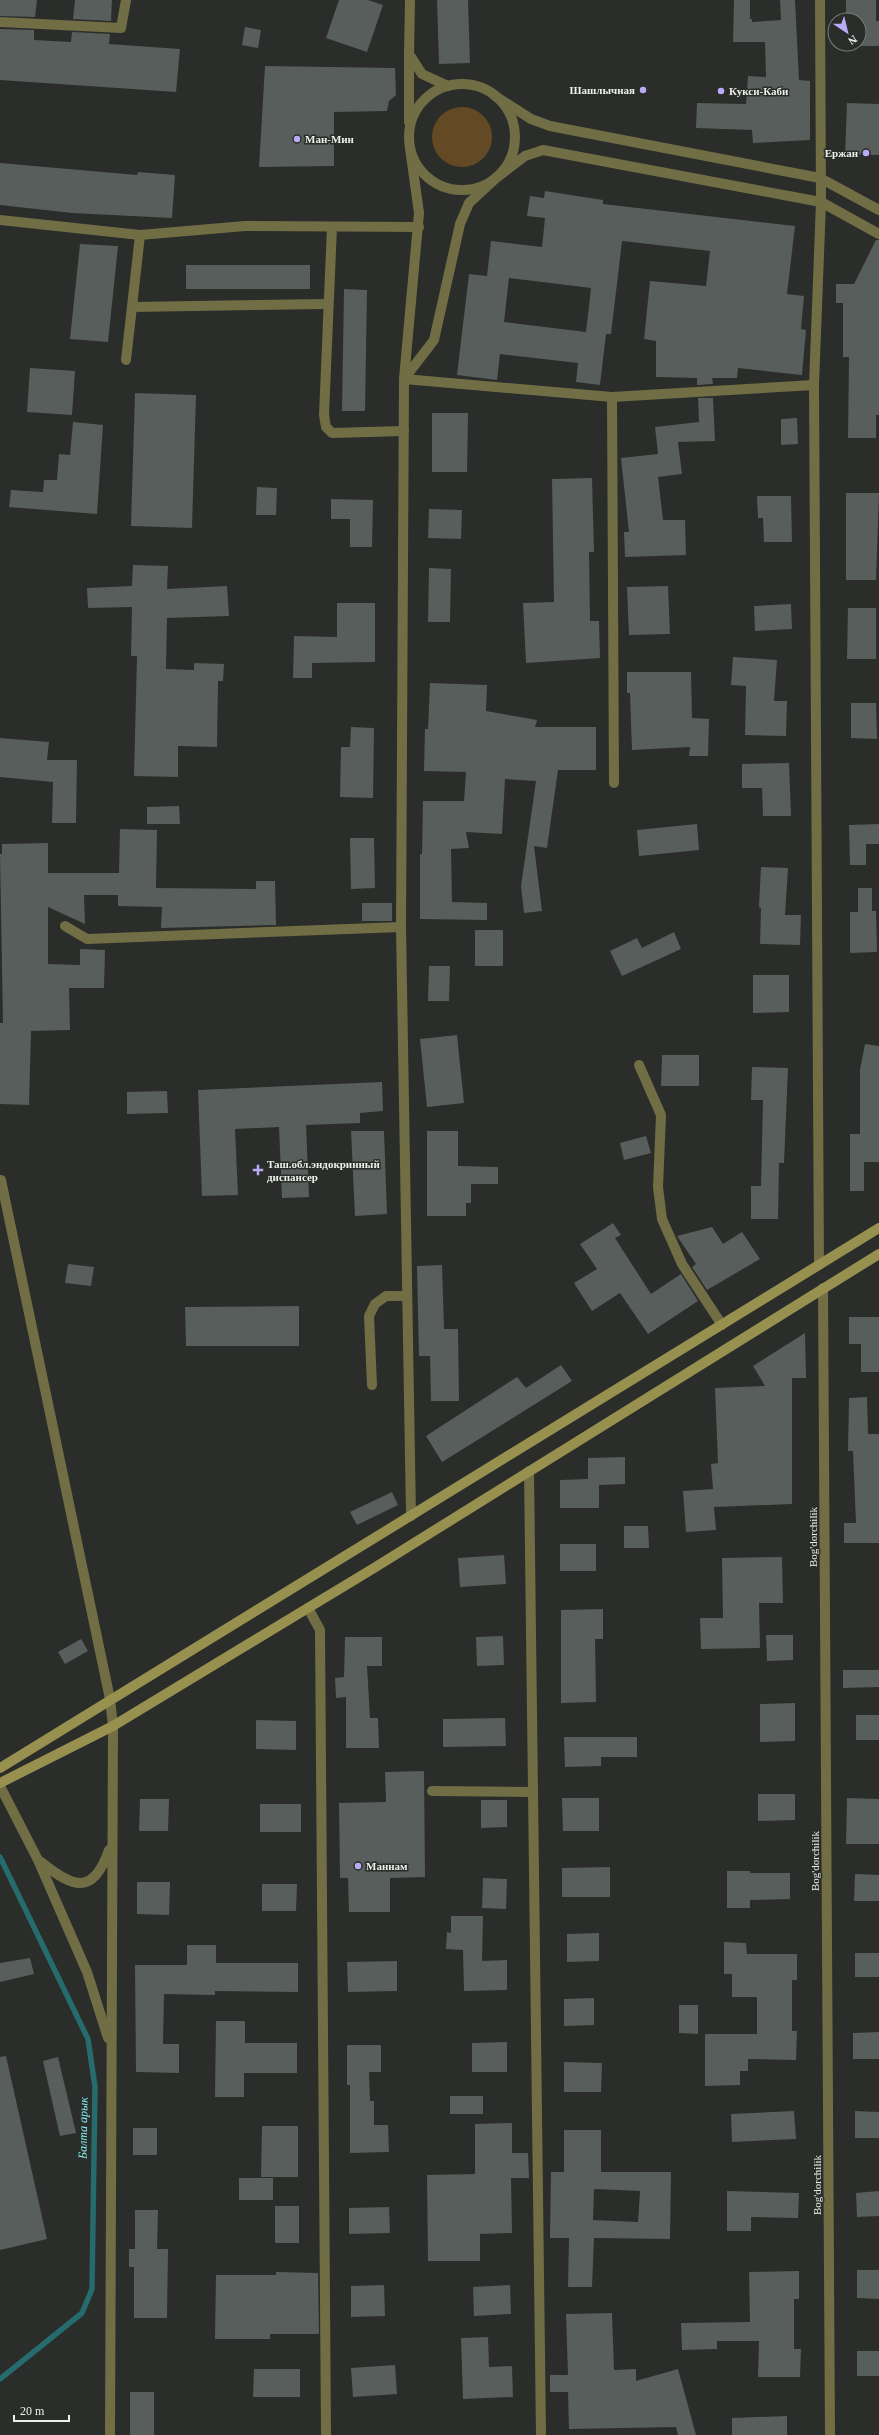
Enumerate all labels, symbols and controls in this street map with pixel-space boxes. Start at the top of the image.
north arrow [827,12,867,52]
text: N [846,33,859,47]
place label: Шашлычная [569,84,635,96]
marker: Шашлычная [638,85,648,95]
place label: Кукси-Каби [729,85,789,97]
marker: Кукси-Каби [716,86,726,96]
place label: Ман-Мин [305,133,355,145]
marker: Ман-Мин [292,134,302,144]
place label: Ержан [825,147,859,159]
marker: Ержан [861,148,871,158]
place label: Таш.обл.эндокринный диспансер [267,1158,380,1183]
marker: Таш.обл.эндокринный диспансер [252,1164,264,1176]
street label: Bog'dorchilik [807,1506,819,1567]
street label: Bog'dorchilik [809,1830,821,1891]
place label: Маннам [366,1860,408,1872]
marker: Маннам [353,1861,363,1871]
water label: Балта арык [75,2097,91,2160]
street label: Bog'dorchilik [811,2154,823,2215]
scale bar [14,2397,69,2423]
text: 20 m [20,2404,45,2418]

